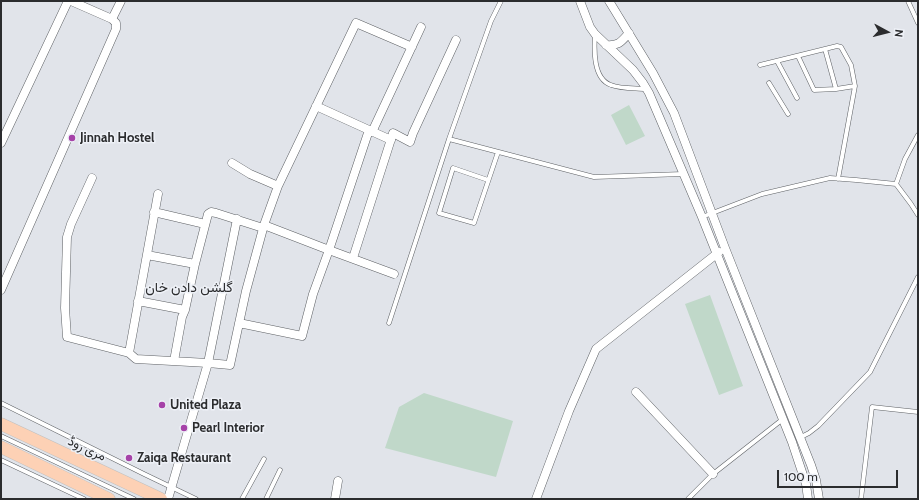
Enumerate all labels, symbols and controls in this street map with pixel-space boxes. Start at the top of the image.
north arrow [867,12,907,52]
text: N [891,29,906,38]
place label: Jinnah Hostel [80,130,154,146]
marker: Jinnah Hostel [67,133,77,143]
district label: گلشن دادن خان [145,280,233,296]
place label: United Plaza [170,397,241,413]
marker: United Plaza [157,400,167,410]
place label: Pearl Interior [192,420,264,436]
marker: Pearl Interior [179,423,189,433]
street label: مری روڈ [65,433,109,465]
place label: Zaiqa Restaurant [137,450,231,466]
marker: Zaiqa Restaurant [124,453,134,463]
scale bar [779,462,900,488]
text: 100 m [784,469,818,484]

